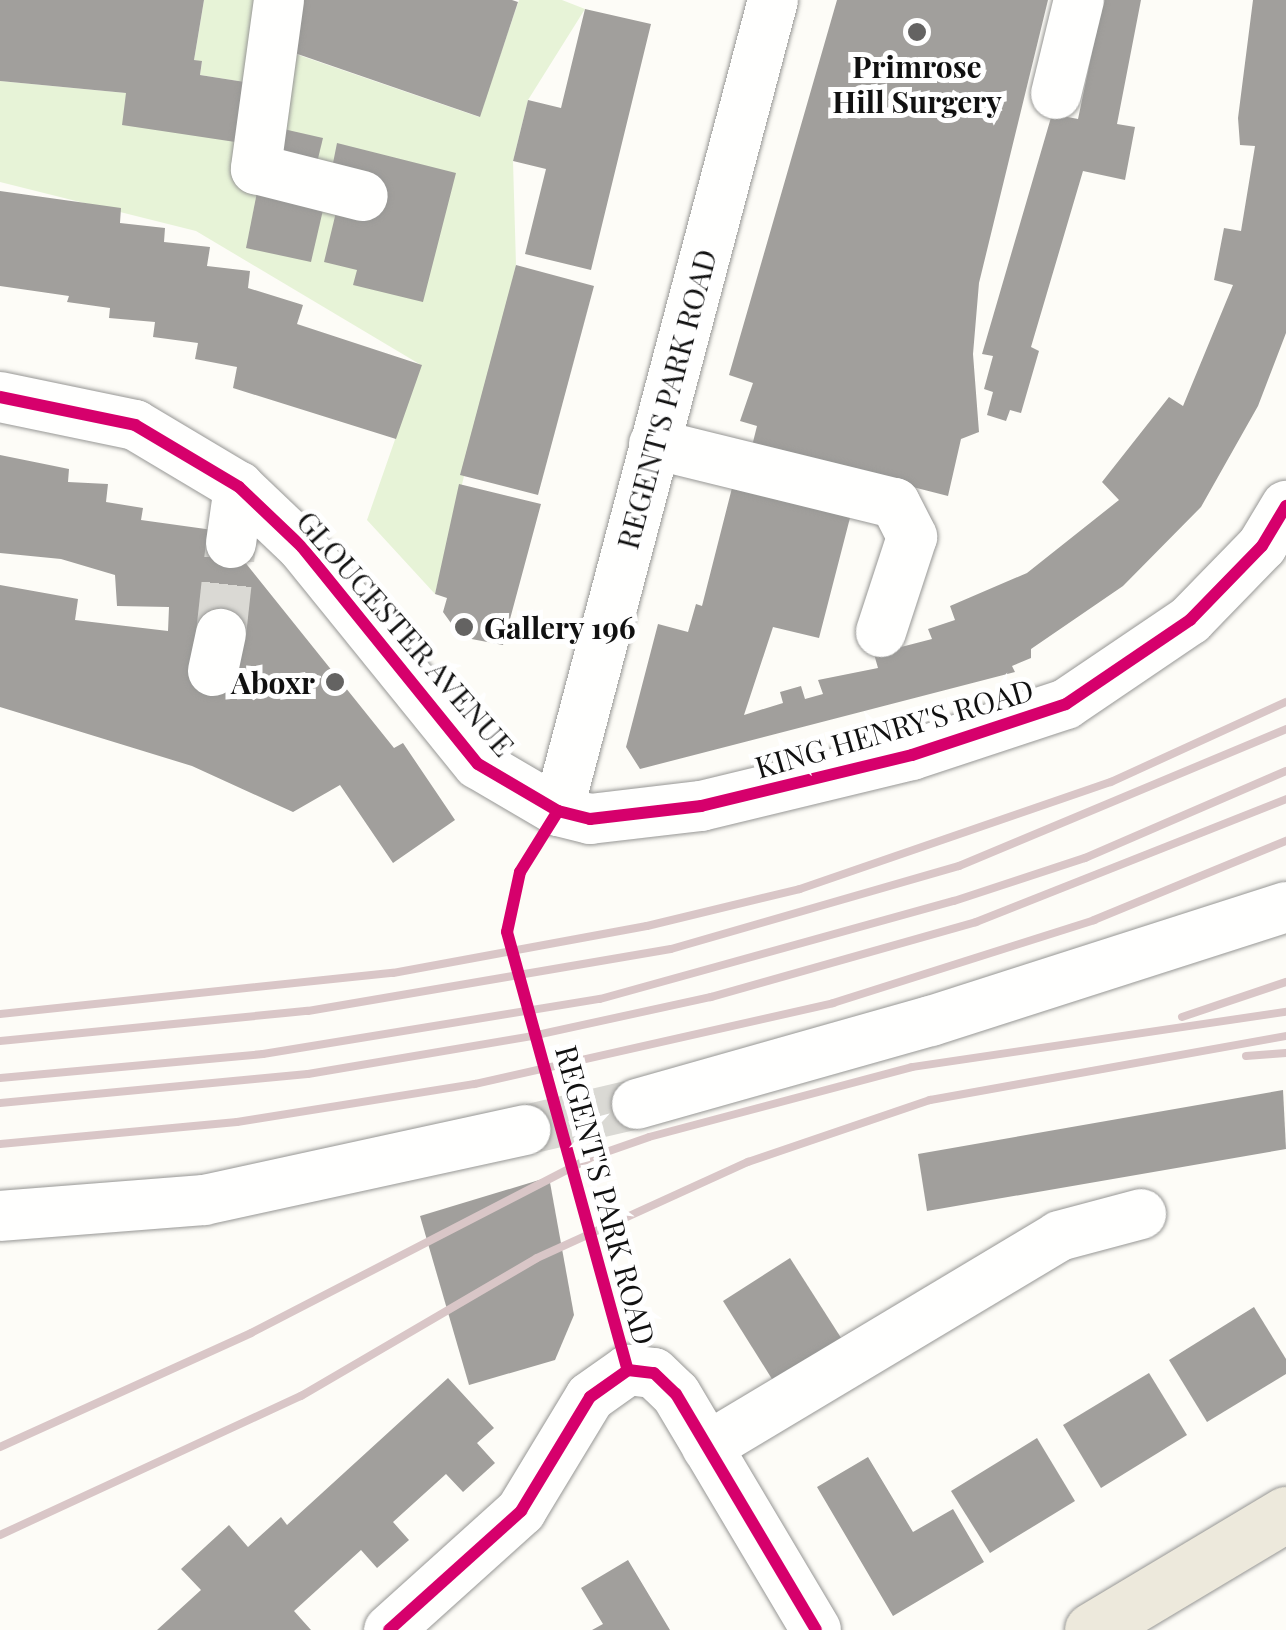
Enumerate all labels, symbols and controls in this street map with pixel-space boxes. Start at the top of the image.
marker: Primrose Hill Surgery [906,21,928,43]
place label: Primrose Hill Surgery [832,48,1002,118]
street label: REGENT'S PARK ROAD [609,245,723,553]
street label: GLOUCESTER AVENUE [289,503,523,763]
place label: Gallery 196 [484,609,636,645]
marker: Gallery 196 [453,616,475,638]
place label: Aboxr [231,664,315,700]
marker: Aboxr [324,671,346,693]
street label: KING HENRY'S ROAD [751,671,1037,785]
street label: REGENT'S PARK ROAD [549,1041,663,1349]

